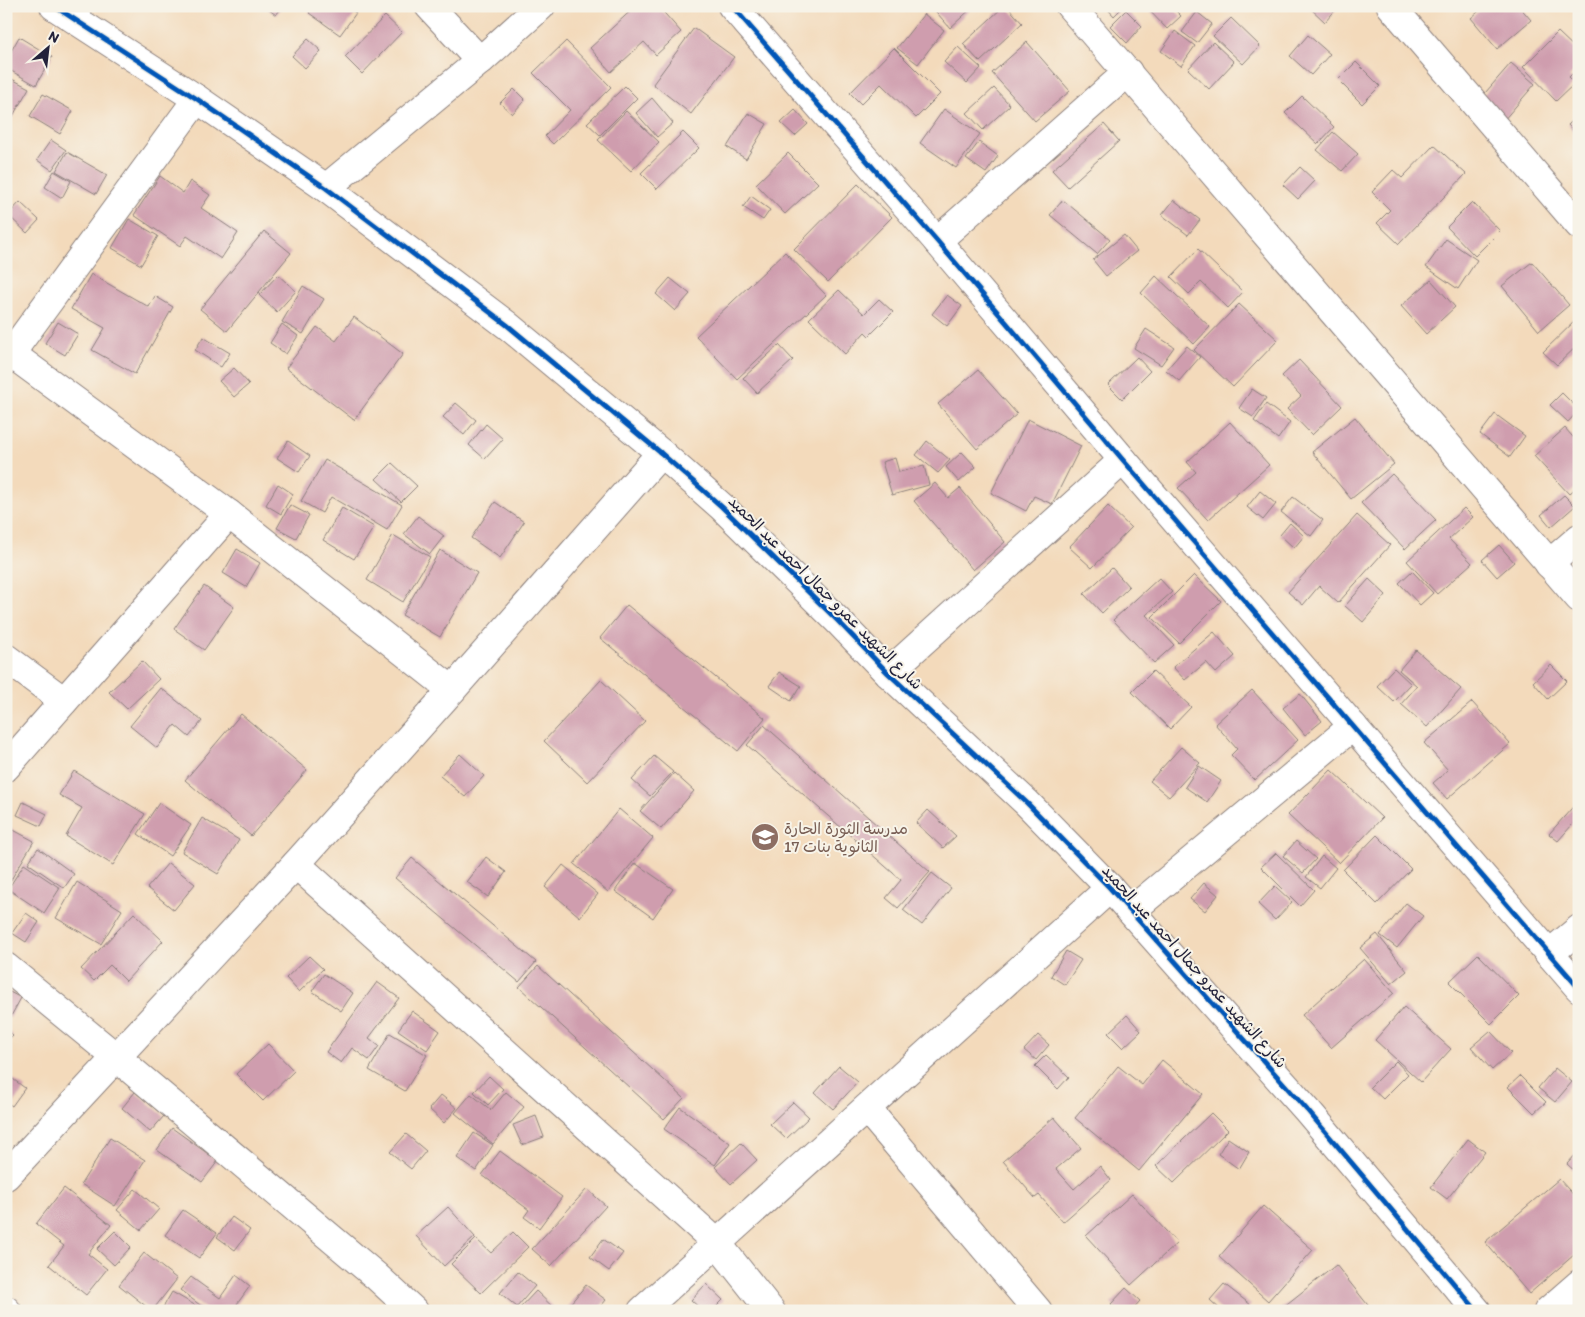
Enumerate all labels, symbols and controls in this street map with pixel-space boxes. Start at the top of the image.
north arrow [22,22,72,72]
text: N [46,27,62,47]
street label: شارع الشهيد عمرو جمال احمد عبد الحميد [723,491,927,695]
place label: مدرسة الثورة الحارة 17 الثانوية بنات [784,819,908,857]
school or university icon: مدرسة الثورة الحارة 17 الثانوية بنات [750,822,780,852]
street label: شارع الشهيد عمرو جمال احمد عبد الحميد [1097,861,1291,1073]

